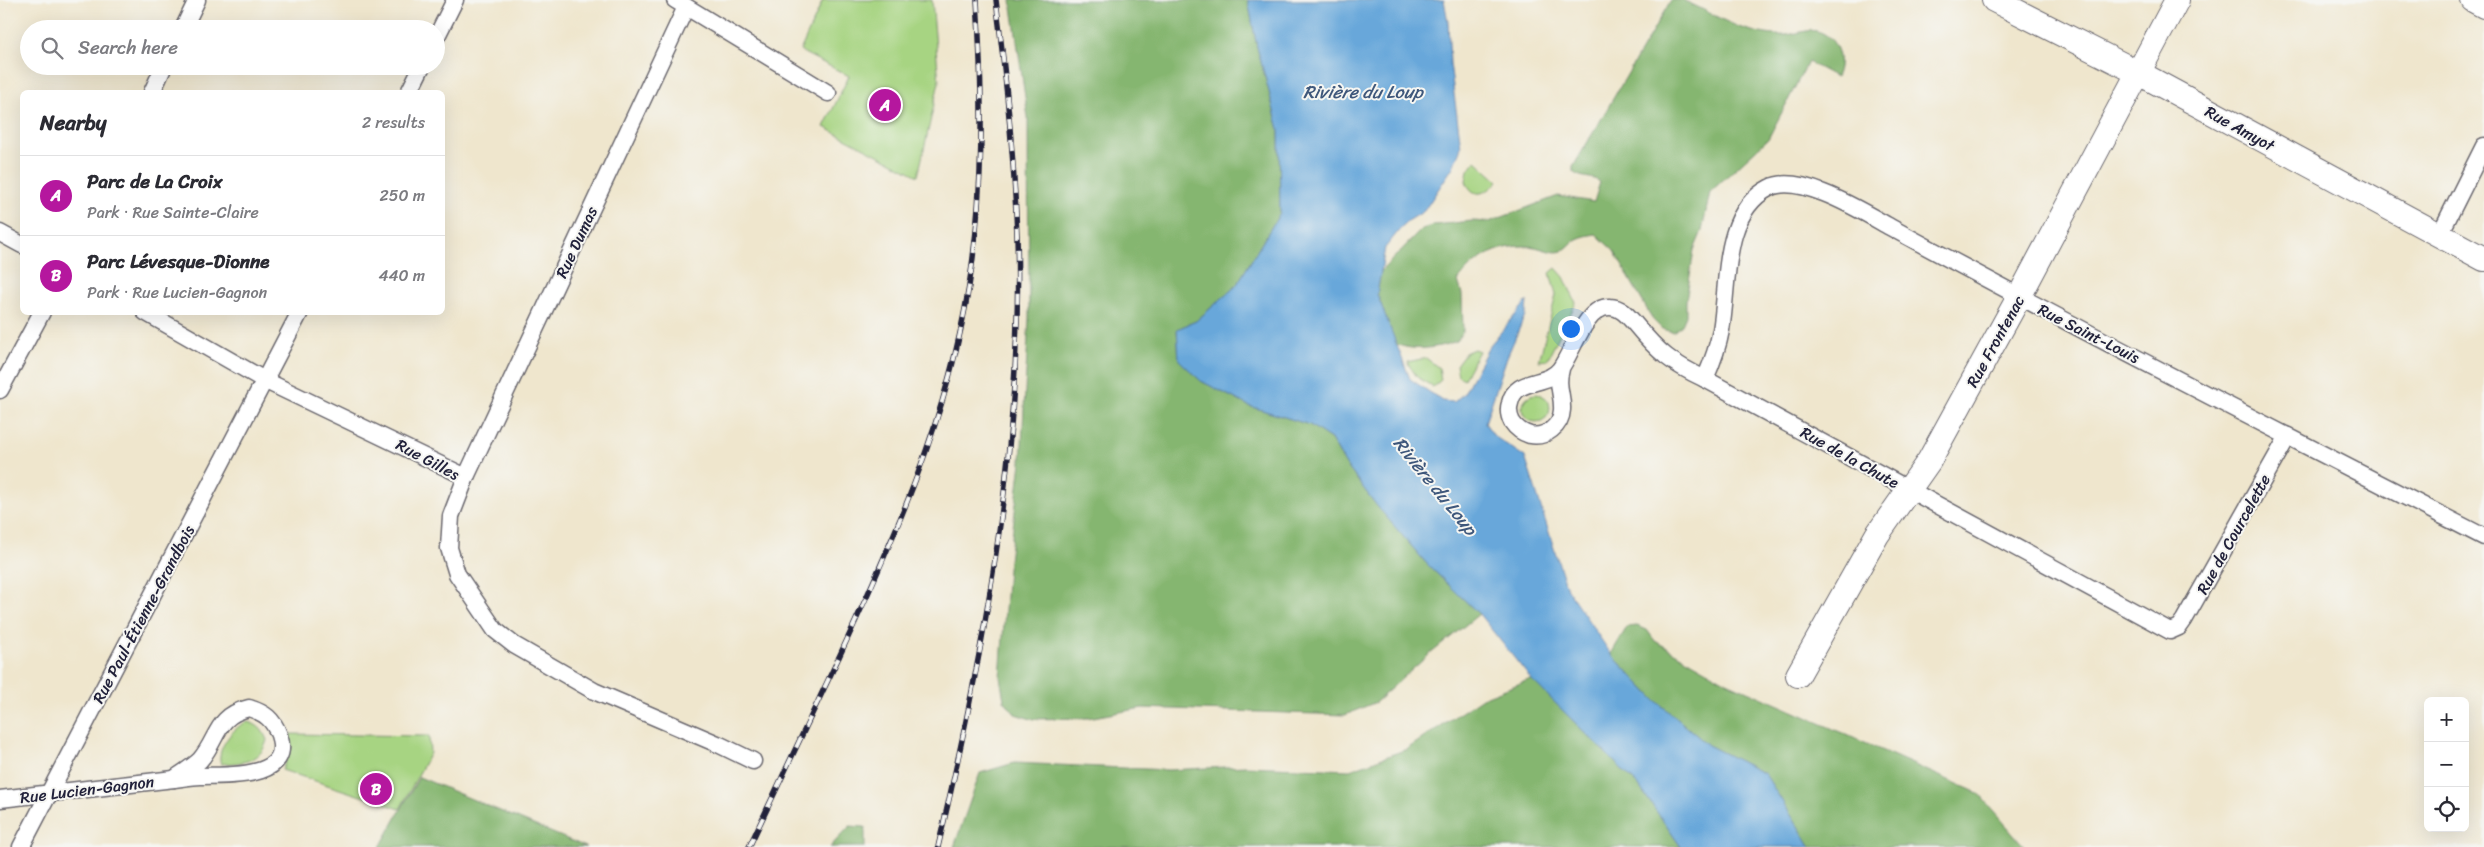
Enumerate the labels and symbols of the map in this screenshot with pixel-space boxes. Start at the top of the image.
water label: Rivière du Loup [1303,76,1424,108]
pin: A [869,86,901,124]
street label: Rue Amyot [2199,97,2281,160]
street label: Rue Dumas [547,201,606,283]
street label: Rue Frontenac [1958,290,2033,393]
street label: Rue Saint-Louis [2033,295,2145,372]
your location [1558,316,1584,342]
street label: Rue de la Chute [1795,418,1905,497]
water label: Rivière du Loup [1385,429,1486,544]
street label: Rue Gilles [391,430,465,489]
street label: Rue de Courcelette [2188,469,2279,600]
street label: Rue Paul-Étienne-Grandbois [84,519,203,709]
street label: Rue Lucien-Gagnon [18,767,156,812]
pin: B [360,770,392,808]

